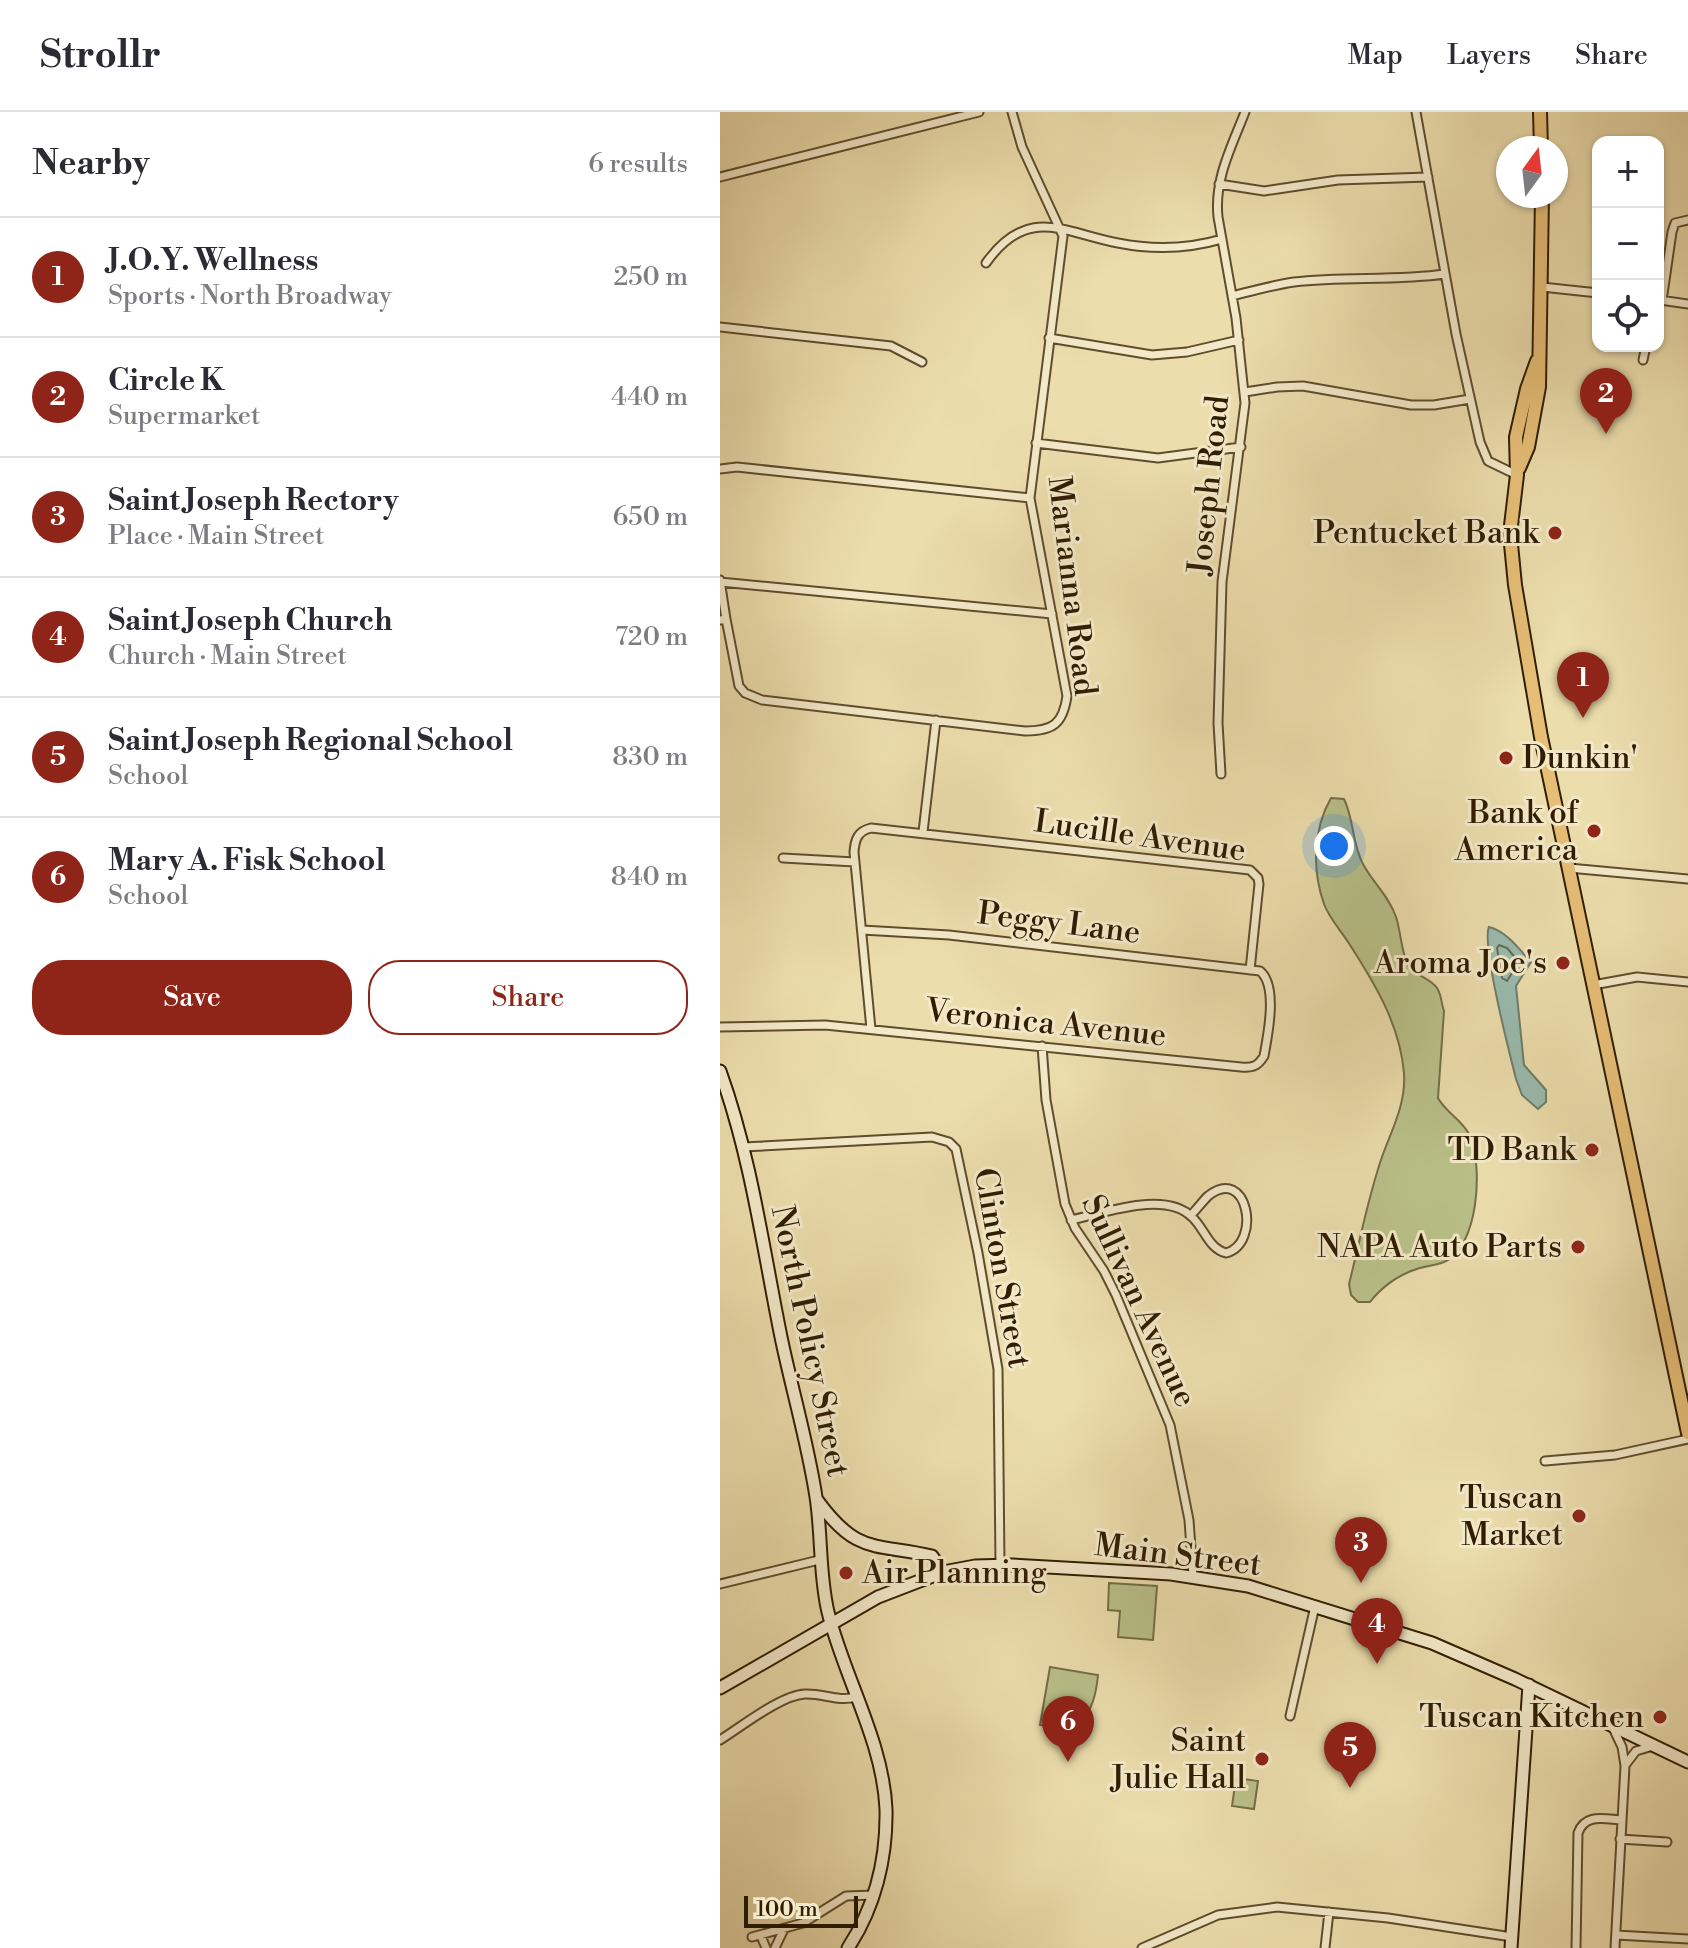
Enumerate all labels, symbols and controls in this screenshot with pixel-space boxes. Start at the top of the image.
text: Strollr [40,32,161,79]
text: Map [1348,38,1403,73]
text: Layers [1447,38,1531,73]
text: Share [1575,38,1648,73]
north arrow [1496,136,1568,208]
map controls [1592,136,1664,352]
button: + [1592,136,1664,208]
text: Nearby [32,143,150,185]
text: 6 results [588,148,688,180]
button: − [1592,208,1664,280]
text: J.O.Y. Wellness [108,242,318,280]
text: 1 [52,261,64,293]
text: 250 m [613,261,688,293]
text: Sports · North Broadway [108,280,392,312]
button: locate [1592,280,1664,352]
text: Circle K [108,362,224,400]
pin: 2 [1580,368,1632,434]
text: 2 [50,381,66,413]
text: 440 m [611,381,688,413]
street label: Joseph Road [1180,393,1238,578]
text: Supermarket [108,400,260,432]
street label: Marianna Road [1039,474,1105,698]
text: Saint Joseph Rectory [108,482,399,520]
text: 3 [50,501,66,533]
text: 650 m [613,501,688,533]
place label: Pentucket Bank [1313,513,1541,553]
text: Place · Main Street [108,520,324,552]
marker: Pentucket Bank [1546,524,1564,542]
text: Saint Joseph Church [108,602,393,640]
text: 4 [49,621,67,653]
text: 720 m [615,621,688,653]
text: Church · Main Street [108,640,347,672]
pin: 1 [1557,652,1609,718]
text: Saint Joseph Regional School [108,722,513,760]
place label: Dunkin' [1522,738,1638,778]
text: 5 [50,741,66,773]
text: 830 m [612,741,688,773]
marker: Dunkin' [1497,749,1515,767]
text: School [108,760,188,792]
place label: Bank of America [1453,793,1579,870]
street label: Lucille Avenue [1032,801,1248,871]
marker: Bank of America [1585,822,1603,840]
your location [1314,826,1354,866]
text: Mary A. Fisk School [108,842,385,880]
text: 6 [50,861,66,893]
text: 840 m [611,861,688,893]
text: School [108,880,188,912]
street label: Peggy Lane [975,893,1143,953]
place label: Aroma Joe's [1373,943,1547,983]
marker: Aroma Joe's [1554,954,1572,972]
button: Save [32,960,352,1035]
button: Share [368,960,688,1035]
street label: Veronica Avenue [923,990,1168,1056]
place label: TD Bank [1448,1130,1578,1170]
marker: TD Bank [1583,1141,1601,1159]
street label: Clinton Street [965,1165,1039,1371]
street label: Sullivan Avenue [1072,1189,1206,1413]
street label: North Policy Street [762,1202,858,1480]
place label: NAPA Auto Parts [1317,1227,1562,1267]
marker: NAPA Auto Parts [1569,1238,1587,1256]
place label: Tuscan Market [1459,1478,1563,1555]
marker: Tuscan Market [1570,1507,1588,1525]
pin: 3 [1335,1517,1387,1583]
street label: Main Street [1092,1525,1264,1585]
place label: Air Planning [861,1553,1047,1593]
marker: Air Planning [837,1564,855,1582]
pin: 4 [1351,1598,1403,1664]
pin: 6 [1042,1696,1094,1762]
place label: Tuscan Kitchen [1419,1697,1644,1737]
marker: Tuscan Kitchen [1651,1708,1669,1726]
place label: Saint Julie Hall [1110,1721,1247,1798]
pin: 5 [1324,1722,1376,1788]
marker: Saint Julie Hall [1253,1750,1271,1768]
scale bar [744,1892,858,1928]
text: 100 m [756,1896,818,1923]

